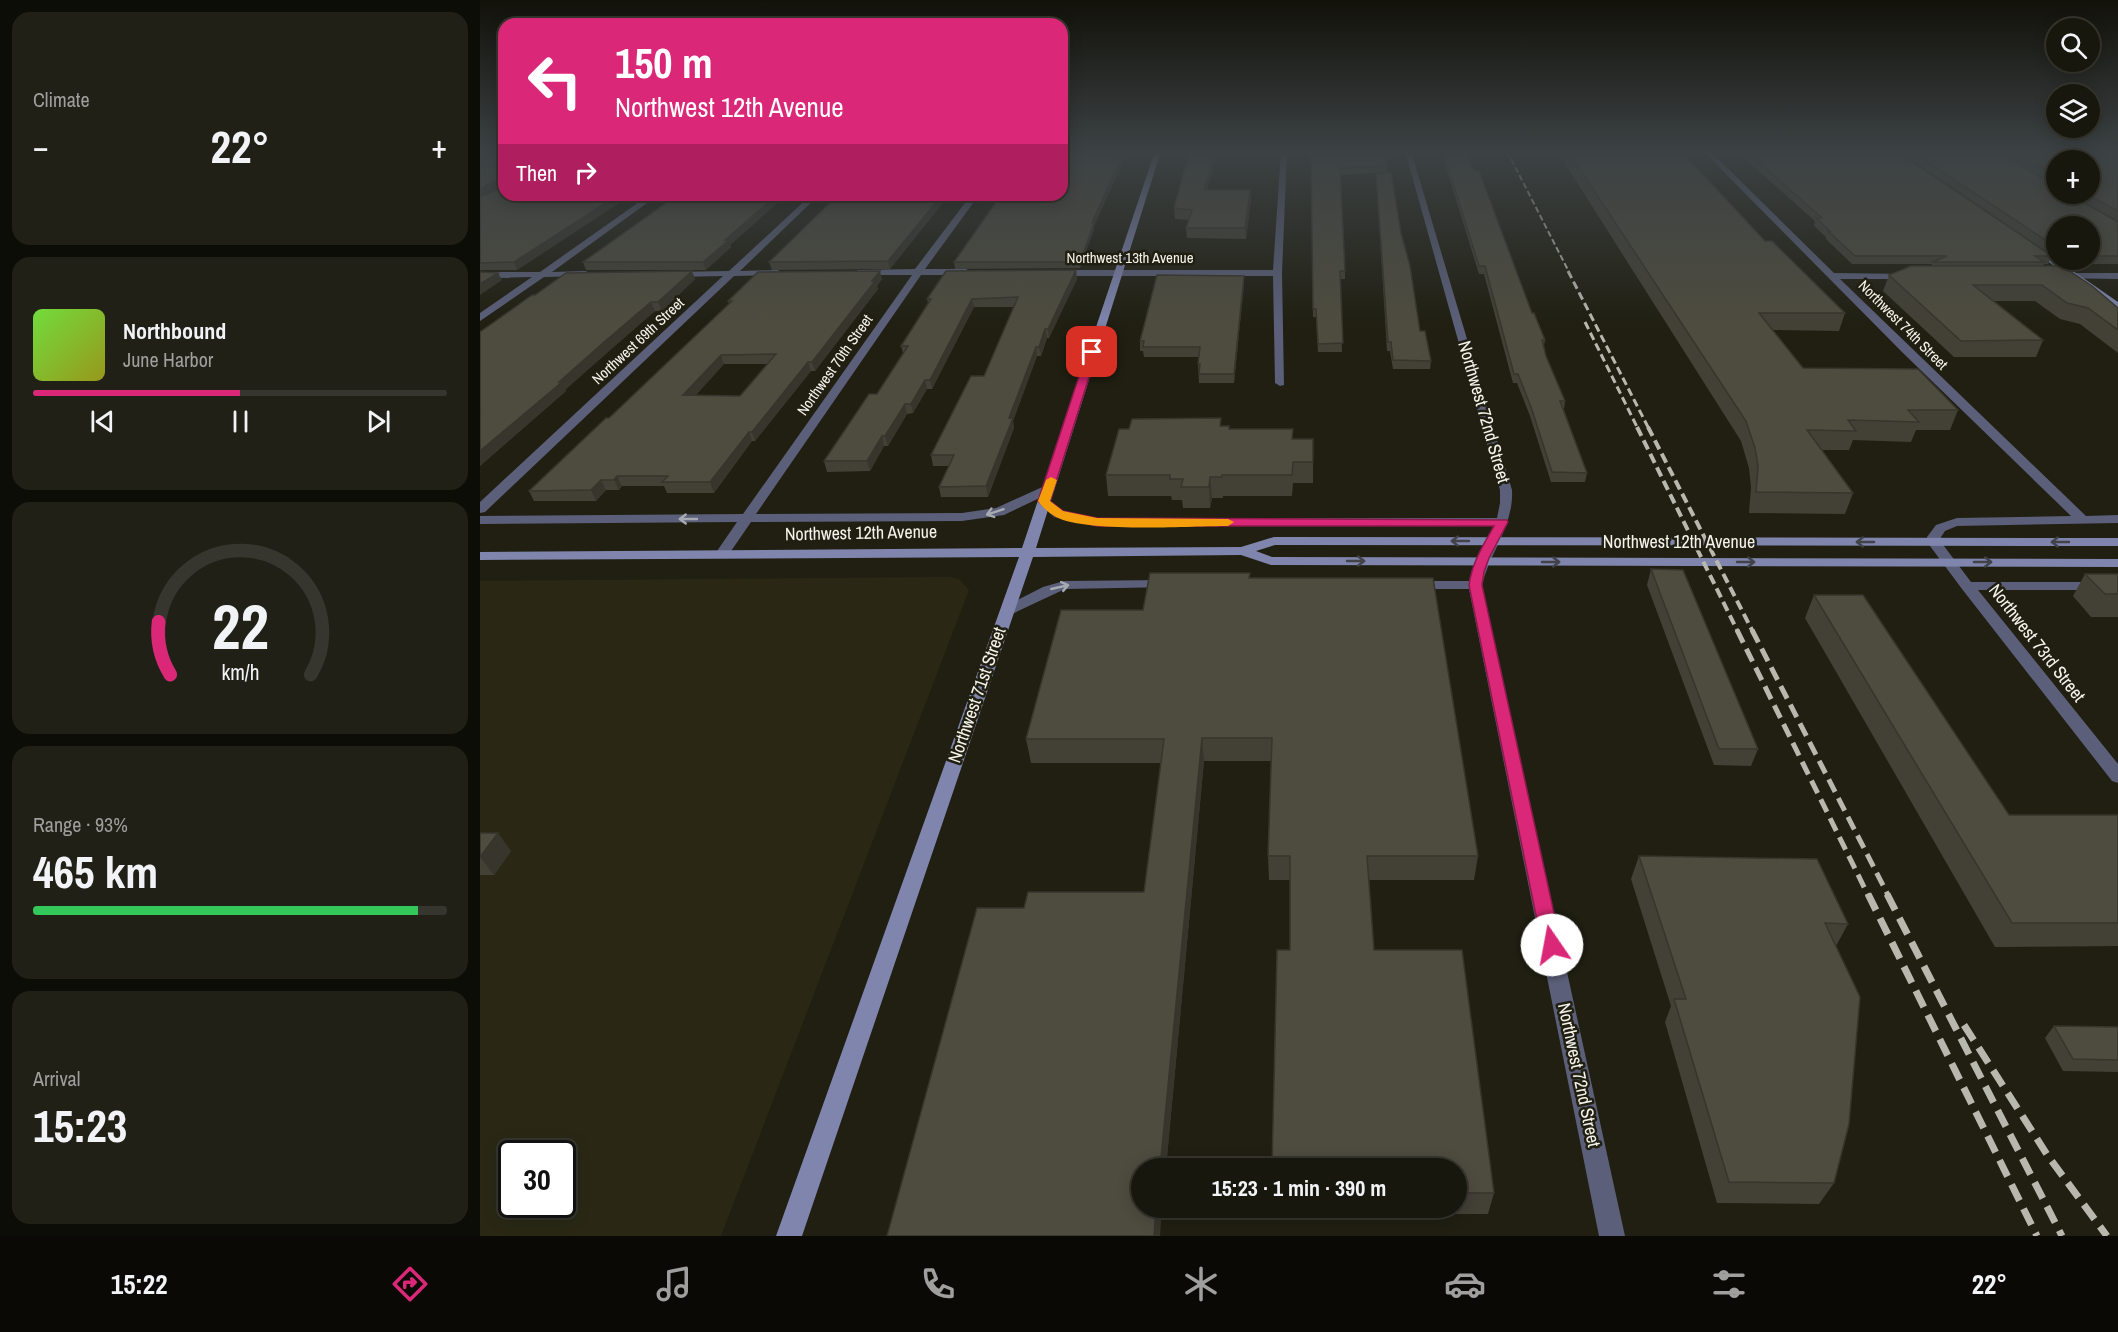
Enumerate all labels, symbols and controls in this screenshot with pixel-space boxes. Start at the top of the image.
map controls [2046,18,2100,270]
button: search [2046,18,2100,72]
text: 150 m [615,35,713,91]
icon: left [516,42,594,120]
button: layers [2046,84,2100,138]
text: Climate [33,86,90,113]
text: Northwest 12th Avenue [615,89,844,125]
text: 22° [210,116,270,177]
text: − [33,124,49,168]
text: + [431,124,447,168]
button: + [2046,150,2100,204]
icon: right [569,156,602,189]
text: Then [516,158,557,188]
button: − [2046,216,2100,270]
street label: Northwest 13th Avenue [1067,247,1194,268]
street label: Northwest 74th Street [1854,275,1953,375]
street label: Northwest 69th Street [587,292,689,389]
street label: Northwest 70th Street [792,309,878,419]
text: Northbound [123,316,226,346]
pin [1066,326,1117,377]
icon: arrive [1075,335,1108,368]
street label: Northwest 72nd Street [1452,338,1517,486]
text: June Harbor [123,346,213,373]
icon: previous [86,405,119,438]
icon: pause [224,405,257,438]
icon: next [362,405,395,438]
one-way arrow [986,507,1005,518]
one-way arrow [679,513,699,525]
street label: Northwest 12th Avenue [785,519,937,546]
street label: Northwest 12th Avenue [1603,529,1755,554]
one-way arrow [1450,535,1470,547]
one-way arrow [1855,536,1875,548]
one-way arrow [2050,536,2070,548]
one-way arrow [1346,555,1366,567]
one-way arrow [1541,556,1561,568]
one-way arrow [1736,556,1756,568]
one-way arrow [1973,556,1993,568]
street label: Northwest 73rd Street [1983,578,2091,707]
one-way arrow [1050,581,1069,592]
text: 22 [212,584,268,668]
street label: Northwest 71st Street [942,624,1011,766]
text: km/h [221,658,259,687]
text: Range · 93% [33,811,128,838]
text: 465 km [33,841,158,902]
position arrow [1520,913,1584,977]
street label: Northwest 72nd Street [1552,1000,1607,1149]
text: Arrival [33,1065,80,1092]
text: 15:23 [33,1095,127,1156]
speed limit sign: 30 [498,1140,576,1218]
text: 15:23 · 1 min · 390 m [1212,1173,1386,1203]
icon: directions [389,1263,431,1305]
icon: music [653,1263,695,1305]
icon: phone [917,1263,959,1305]
icon: climate [1180,1263,1222,1305]
icon: car [1444,1263,1486,1305]
icon: filters [1708,1263,1750,1305]
text: 15:22 [111,1266,167,1302]
text: 22° [1972,1266,2007,1302]

